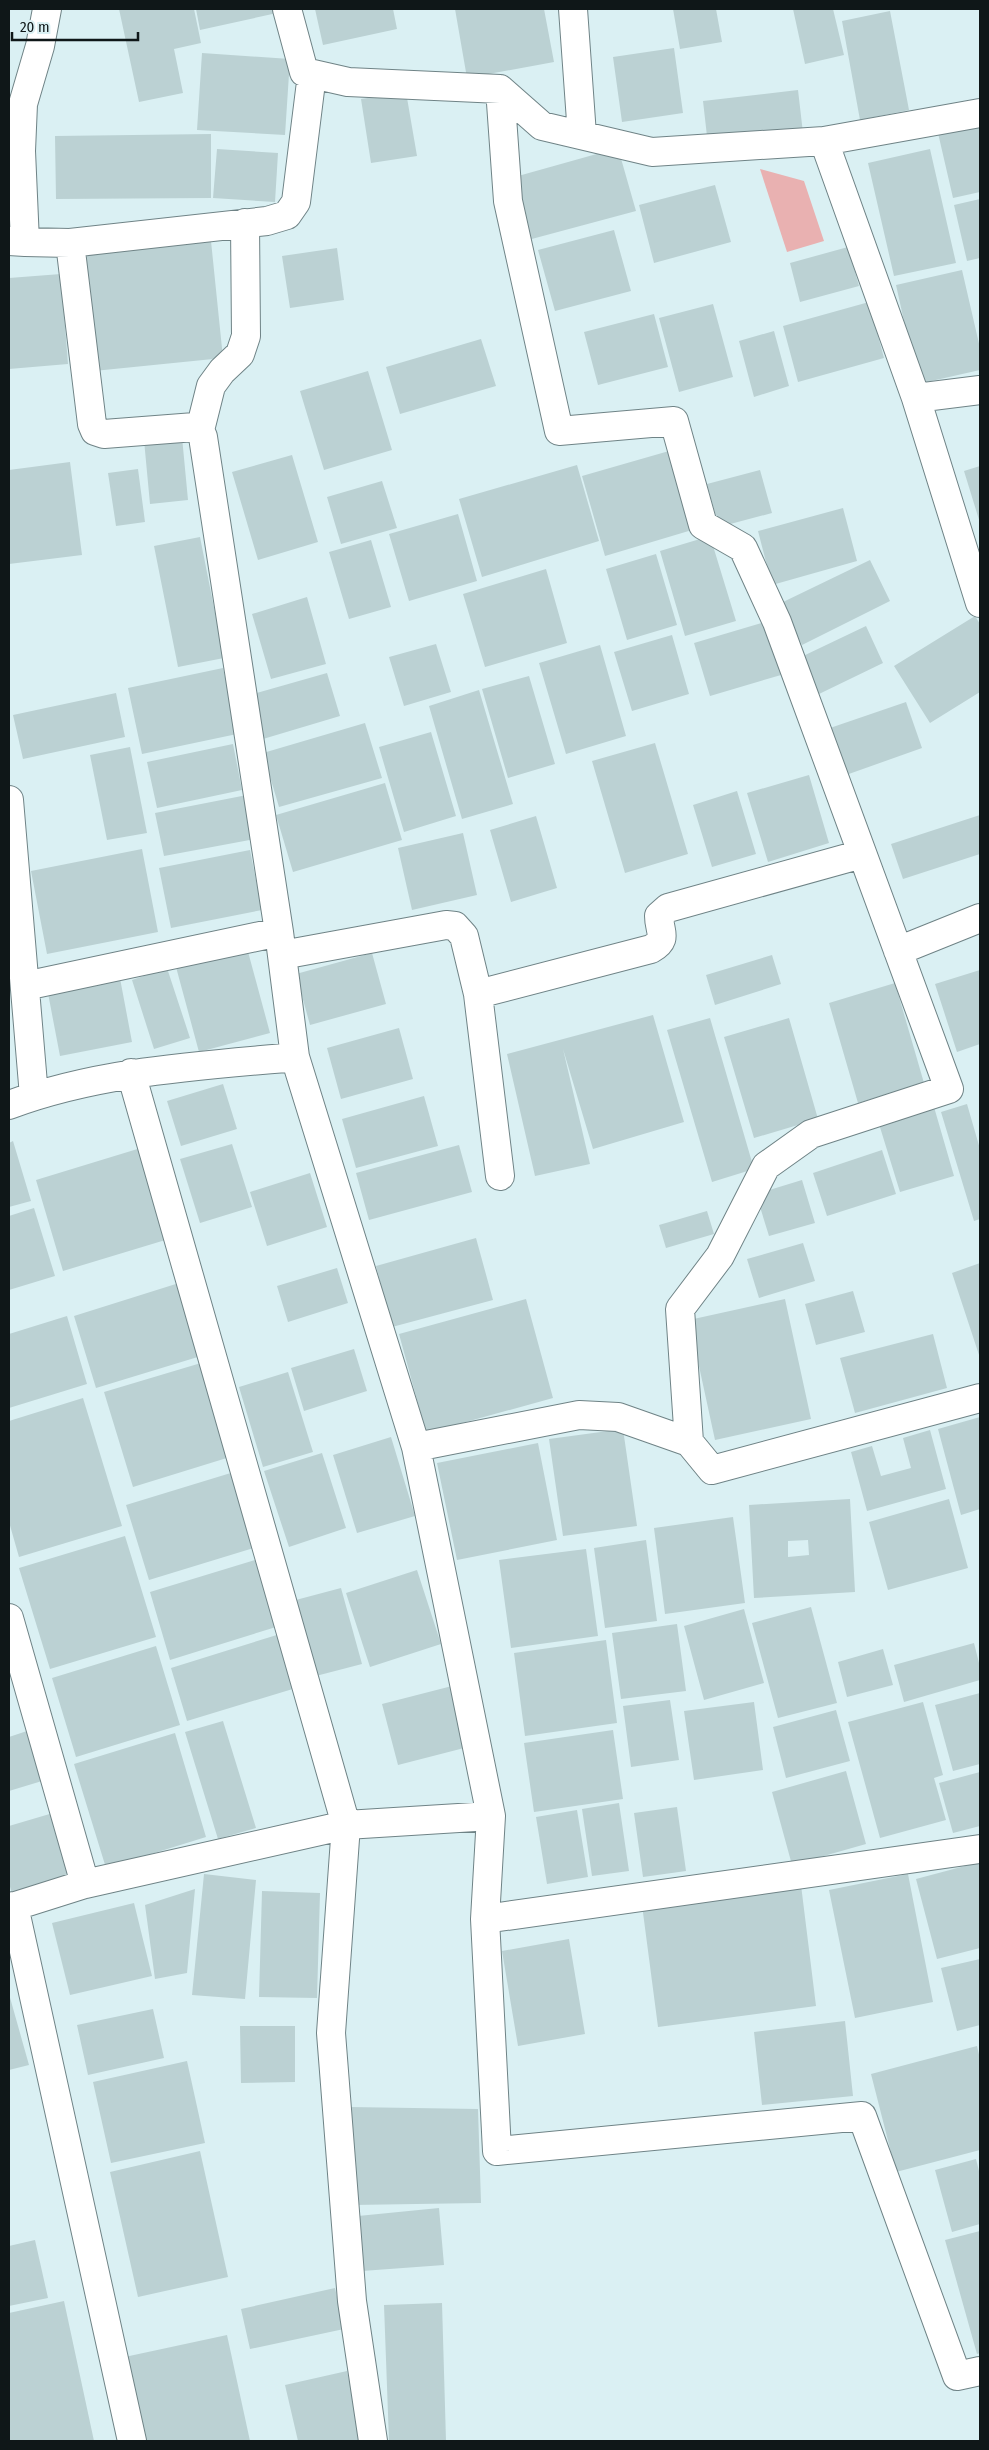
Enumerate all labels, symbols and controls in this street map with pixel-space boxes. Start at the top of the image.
scale bar [12,10,139,42]
text: 20 m [20,18,50,36]

